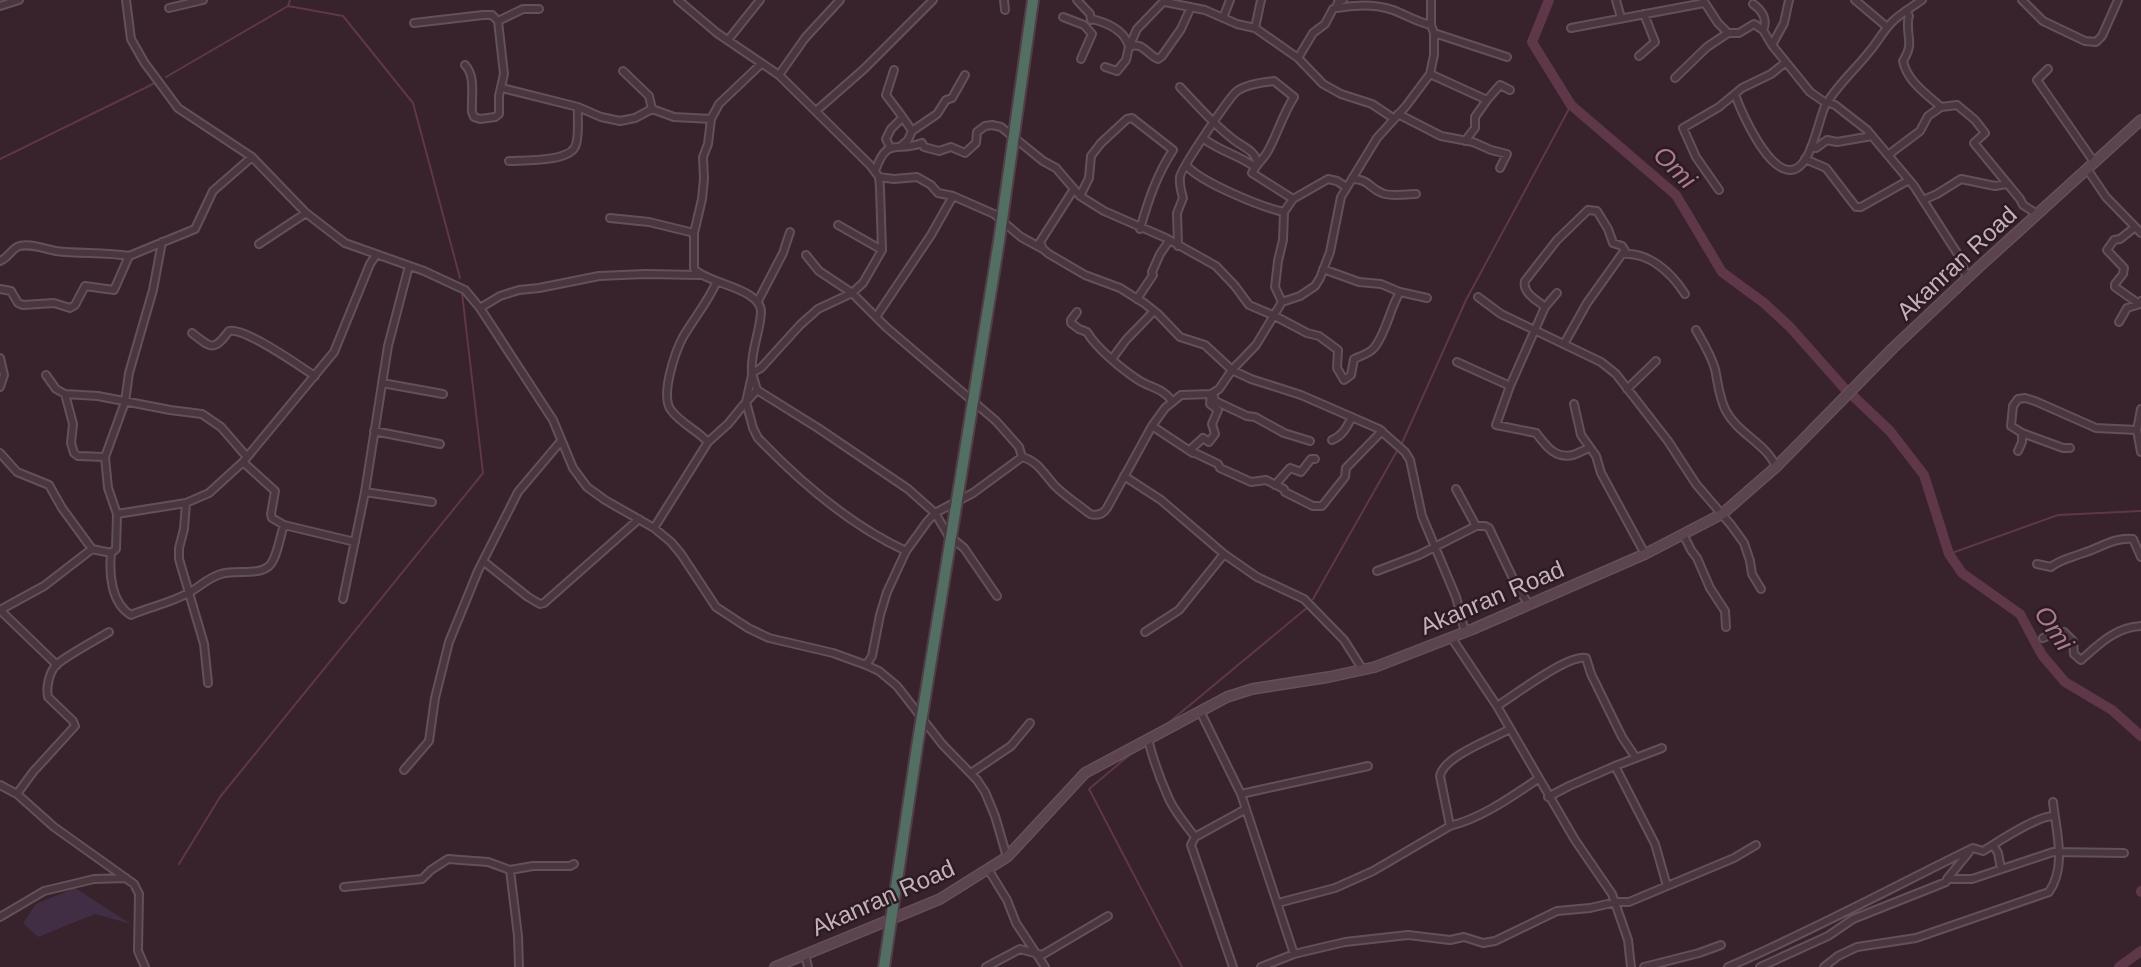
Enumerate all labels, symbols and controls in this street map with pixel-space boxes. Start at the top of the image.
water label: Omi [1648,140,1703,195]
street label: Akanran Road [1891,200,2022,325]
street label: Akanran Road [1416,555,1568,640]
water label: Omi [2028,600,2080,657]
street label: Akanran Road [807,854,958,941]

